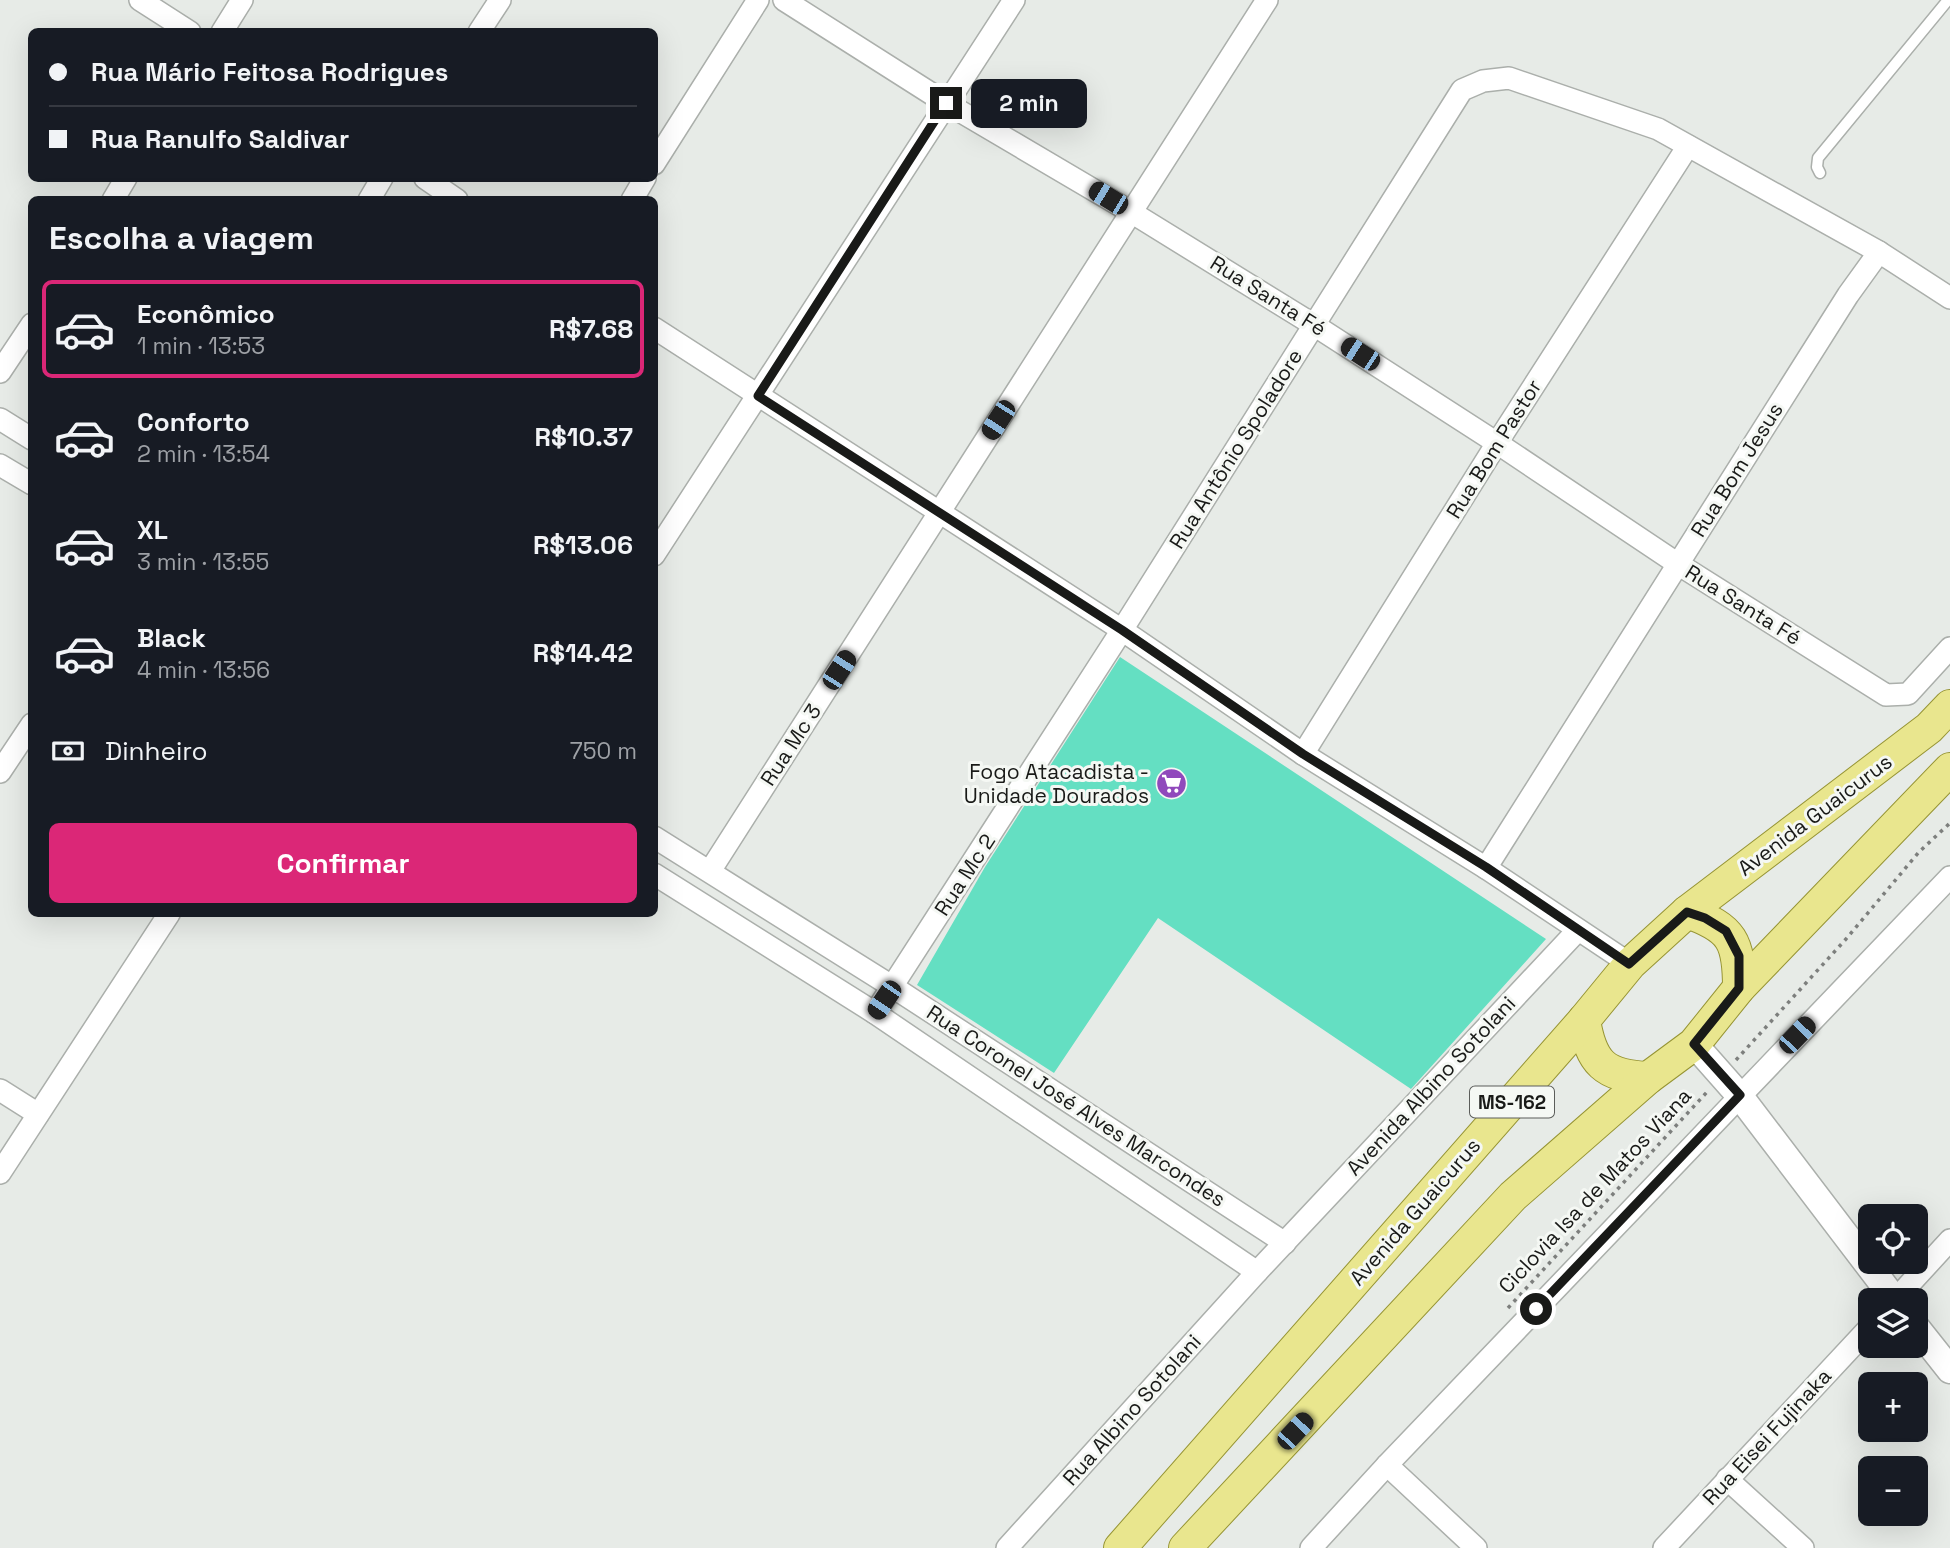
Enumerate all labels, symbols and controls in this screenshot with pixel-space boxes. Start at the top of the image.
text: Rua Mário Feitosa Rodrigues [91,55,448,89]
callout: 2 min [970,78,1086,128]
route end [930,87,962,119]
text: 2 min [999,88,1059,118]
text: Rua Ranulfo Saldivar [91,122,349,156]
car [1085,178,1132,218]
text: Escolha a viagem [49,218,314,258]
street label: Rua Santa Fé [1205,249,1331,342]
text: Econômico [137,297,275,331]
icon: car [53,298,116,361]
text: R$7.68 [549,312,633,346]
text: 1 min · 13:53 [137,331,265,361]
car [1337,334,1384,374]
street label: Rua Antônio Spoladore [1163,344,1308,554]
street label: Rua Bom Pastor [1440,374,1547,523]
car [978,397,1019,443]
street label: Rua Bom Jesus [1685,398,1789,542]
text: Conforto [137,405,250,439]
icon: car [53,406,116,469]
text: R$10.37 [535,420,633,454]
text: 2 min · 13:54 [137,439,270,469]
text: XL [137,513,168,547]
icon: car [53,514,116,577]
text: R$13.06 [533,528,633,562]
text: 3 min · 13:55 [137,547,269,577]
street label: Rua Santa Fé [1680,558,1806,651]
text: Black [137,621,206,655]
icon: car [53,622,116,685]
text: R$14.42 [533,636,633,670]
car [819,647,860,693]
text: 4 min · 13:56 [137,655,270,685]
street label: Rua Mc 3 [754,699,827,791]
icon: cash [49,732,87,770]
text: Dinheiro [105,734,208,768]
text: 750 m [570,736,637,766]
street label: Avenida Guaicurus [1732,748,1897,881]
place label: Fogo Atacadista - Unidade Dourados [964,758,1149,809]
supermarket icon: Fogo Atacadista - Unidade Dourados [1155,767,1189,801]
button: Confirmar [49,823,637,903]
street label: Rua Mc 2 [928,829,1001,921]
car [864,977,905,1023]
street label: Avenida Albino Sotolani [1340,990,1521,1181]
street label: Rua Coronel José Alves Marcondes [922,999,1231,1213]
car [1775,1013,1820,1057]
street label: Ciclovia Isa de Matos Viana [1492,1082,1697,1299]
road number: MS-162 [1470,1086,1554,1118]
street label: Avenida Guaicurus [1343,1132,1486,1291]
map controls [1858,1204,1928,1526]
button: locate [1858,1204,1928,1274]
button: layers [1858,1288,1928,1358]
route start [1520,1293,1552,1325]
street label: Rua Albino Sotolani [1057,1328,1207,1491]
street label: Rua Eisei Fujinaka [1696,1363,1837,1511]
button: + [1858,1372,1928,1442]
car [1273,1408,1318,1454]
button: − [1858,1456,1928,1526]

